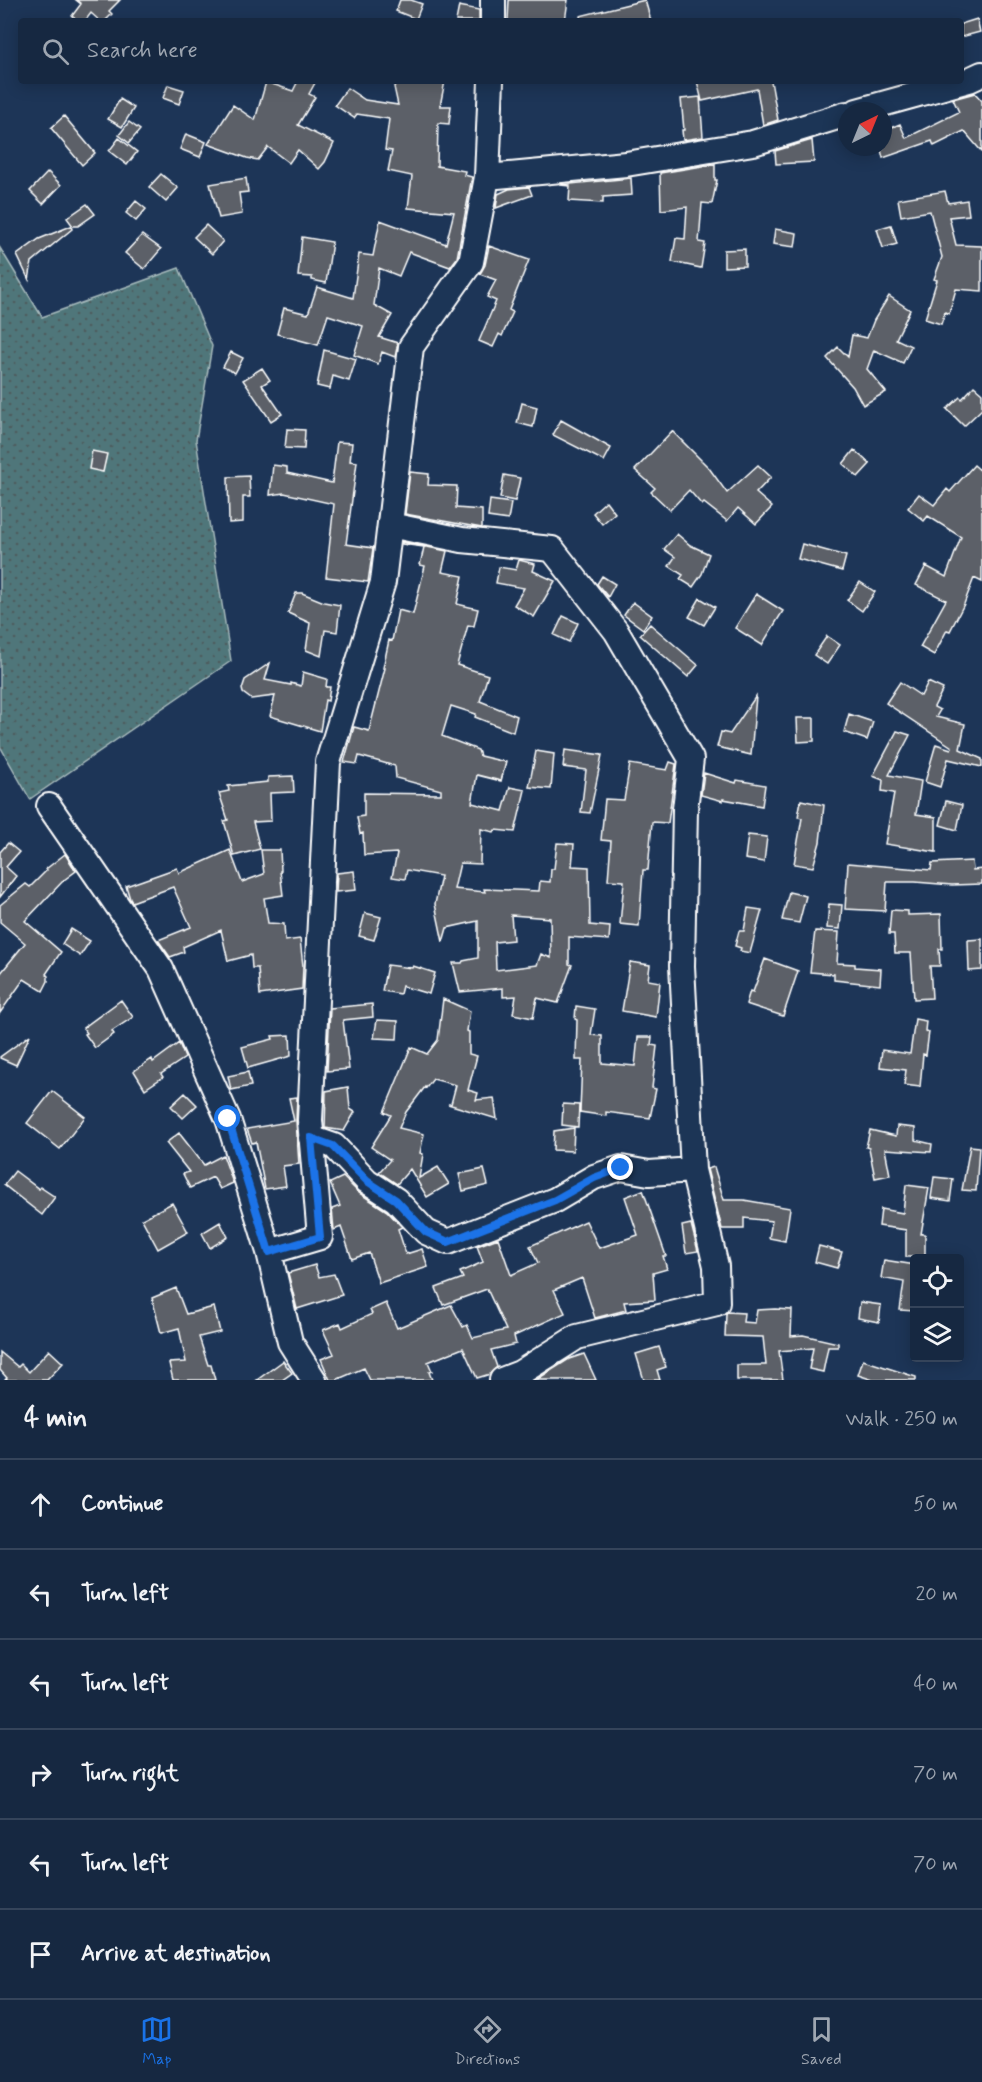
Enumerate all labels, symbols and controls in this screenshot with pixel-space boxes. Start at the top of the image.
search box [18,18,964,84]
icon: search [39,35,72,68]
text: Search here [87,37,198,65]
north arrow [838,102,892,156]
route start [214,1105,240,1131]
route end [607,1154,633,1180]
map controls [910,1254,964,1362]
button: locate [910,1254,964,1308]
button: layers [910,1308,964,1362]
text: 4 min [24,1402,87,1436]
text: Walk · 250 m [846,1406,958,1433]
icon: ahead [24,1488,57,1521]
text: Continue [81,1490,163,1518]
text: 50 m [913,1491,958,1518]
icon: left [24,1578,57,1611]
text: Turn left [81,1580,169,1608]
text: 20 m [915,1581,958,1608]
icon: left [24,1668,57,1701]
text: Turn left [81,1670,169,1698]
text: 40 m [914,1671,958,1698]
icon: right [24,1758,57,1791]
text: Turn right [81,1760,179,1788]
text: 70 m [913,1761,958,1788]
icon: left [24,1848,57,1881]
text: Turn left [81,1850,169,1878]
text: 70 m [913,1851,958,1878]
icon: arrive [24,1938,57,1971]
text: Arrive at destination [81,1940,271,1968]
tab: Map [140,2013,173,2070]
tab: Directions [454,2013,520,2070]
tab: Saved [801,2013,842,2070]

